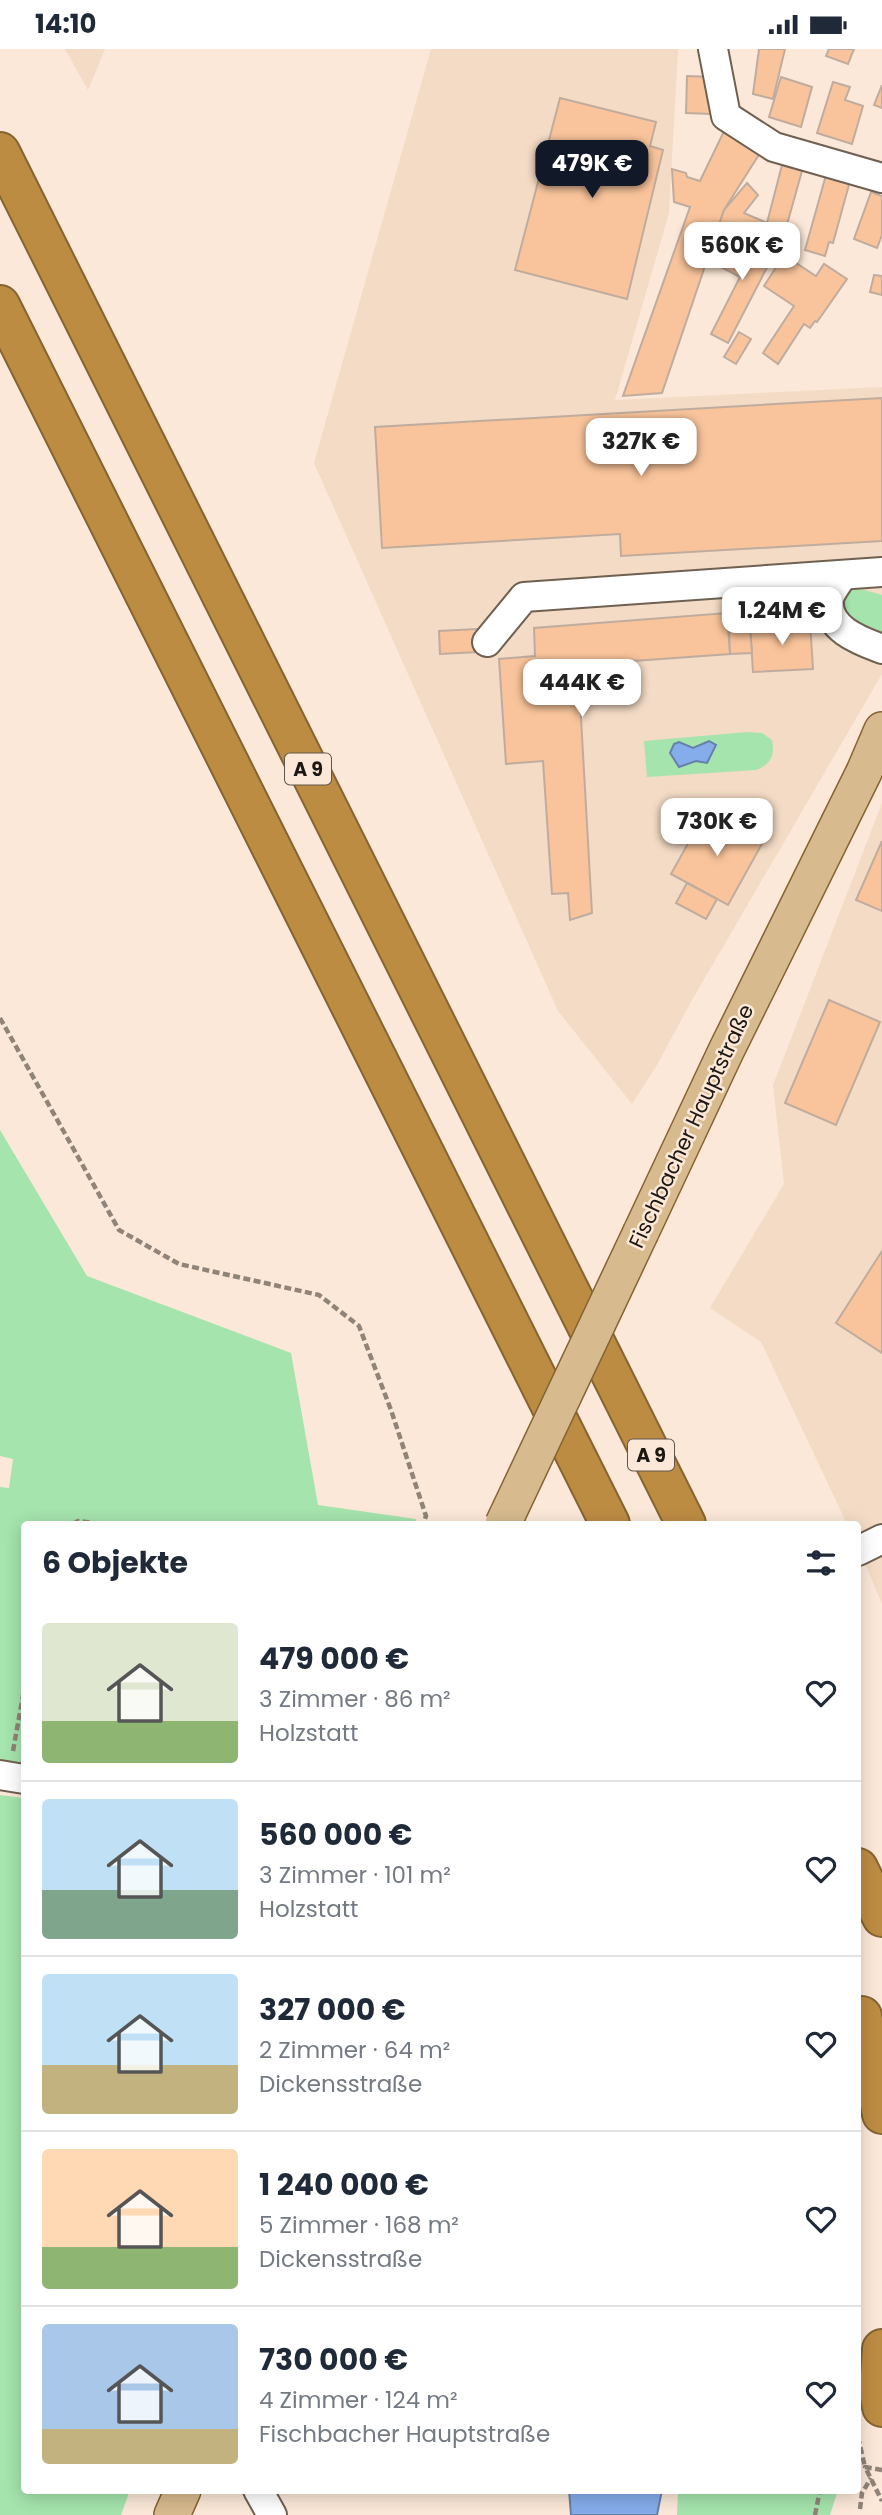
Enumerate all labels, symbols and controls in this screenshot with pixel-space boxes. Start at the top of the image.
text: 14:10 [35,6,97,42]
pin: 479K € [535,141,649,200]
text: 479K € [551,147,633,179]
pin: 560K € [685,223,799,282]
text: 560K € [700,229,784,261]
pin: 327K € [584,419,698,478]
text: 327K € [602,425,680,457]
pin: 1.24M € [717,587,847,647]
text: 1.24M € [738,594,826,626]
pin: 444K € [525,659,639,719]
text: 444K € [539,666,625,698]
road number: A 9 [285,754,331,785]
pin: 730K € [660,799,774,858]
text: 730K € [677,805,757,837]
street label: Fischbacher Hauptstraße [622,999,760,1253]
road number: A 9 [628,1439,674,1471]
text: 6 Objekte [42,1541,188,1584]
icon: filters [802,1544,840,1582]
text: 479 000 € [259,1637,409,1680]
icon: home [98,1651,182,1735]
icon: heart [802,1674,840,1712]
text: 3 Zimmer · 86 m² [259,1683,451,1715]
text: Holzstatt [259,1717,358,1749]
text: 560 000 € [259,1813,412,1856]
icon: home [98,1827,182,1911]
icon: heart [802,1850,840,1888]
text: 3 Zimmer · 101 m² [259,1859,451,1891]
text: Holzstatt [259,1893,358,1925]
text: 327 000 € [259,1988,406,2031]
icon: home [98,2002,182,2086]
icon: heart [802,2025,840,2063]
text: 2 Zimmer · 64 m² [259,2034,450,2066]
text: Dickensstraße [259,2068,422,2100]
text: 1 240 000 € [259,2163,429,2206]
icon: home [98,2177,182,2261]
icon: heart [802,2200,840,2238]
text: 5 Zimmer · 168 m² [259,2209,459,2241]
text: Dickensstraße [259,2243,422,2275]
text: 730 000 € [259,2338,408,2381]
icon: home [98,2352,182,2436]
icon: heart [802,2375,840,2413]
text: 4 Zimmer · 124 m² [259,2384,458,2416]
text: Fischbacher Hauptstraße [259,2418,550,2450]

